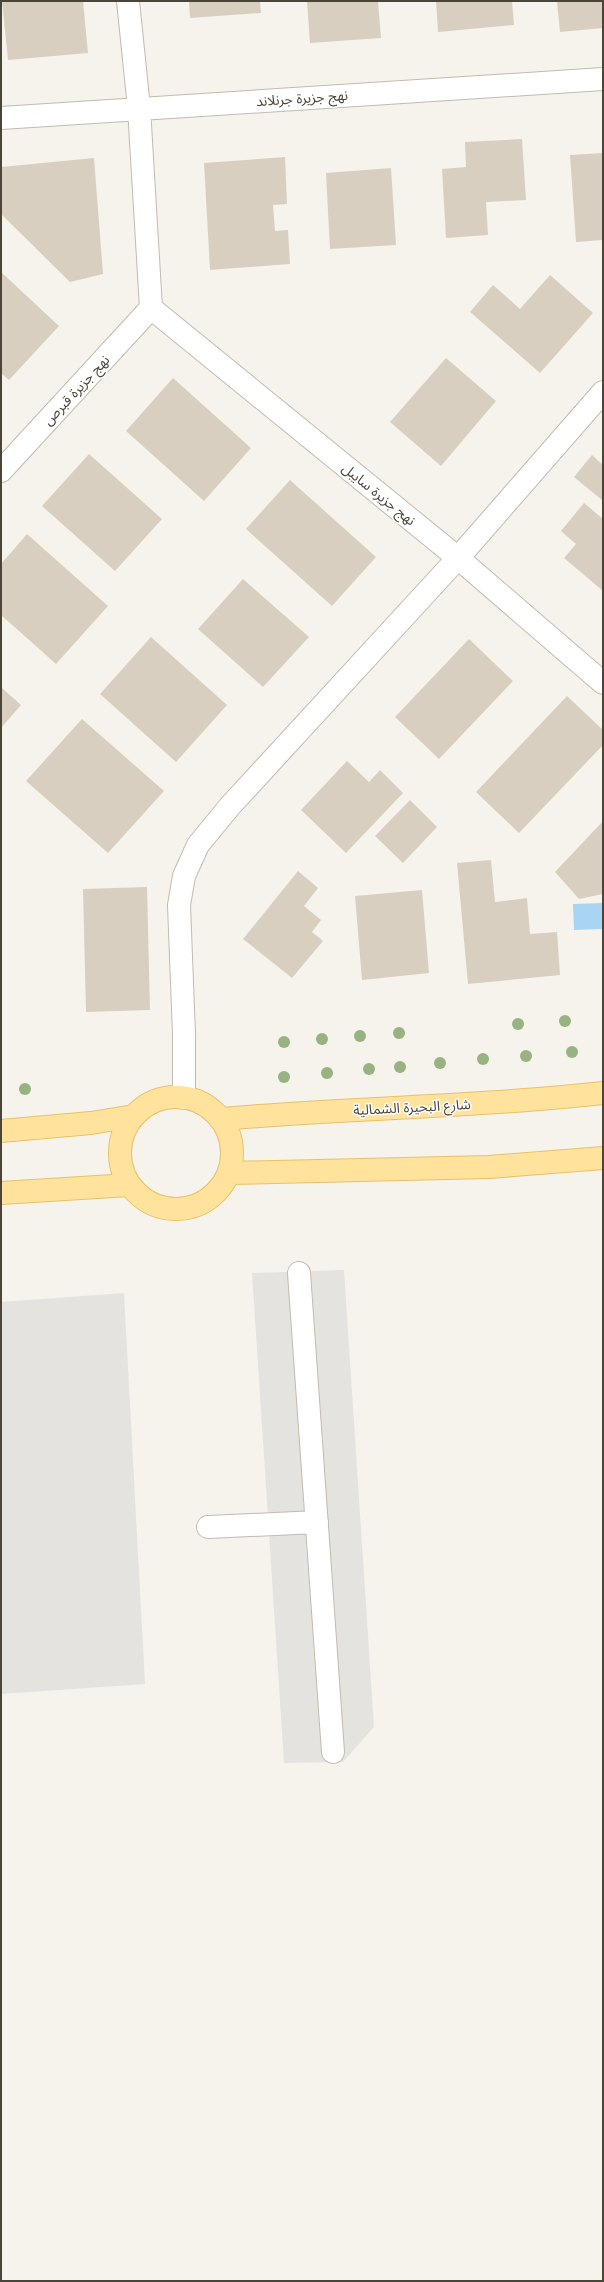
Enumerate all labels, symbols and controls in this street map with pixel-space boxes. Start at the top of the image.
street label: نهج جزيرة جرنلاند [255,86,349,112]
street label: نهج جزيرة قبرص [39,351,115,430]
street label: نهج جزيرة سايبل [337,459,420,531]
street label: شارع البحيرة الشمالية [353,1095,471,1121]

